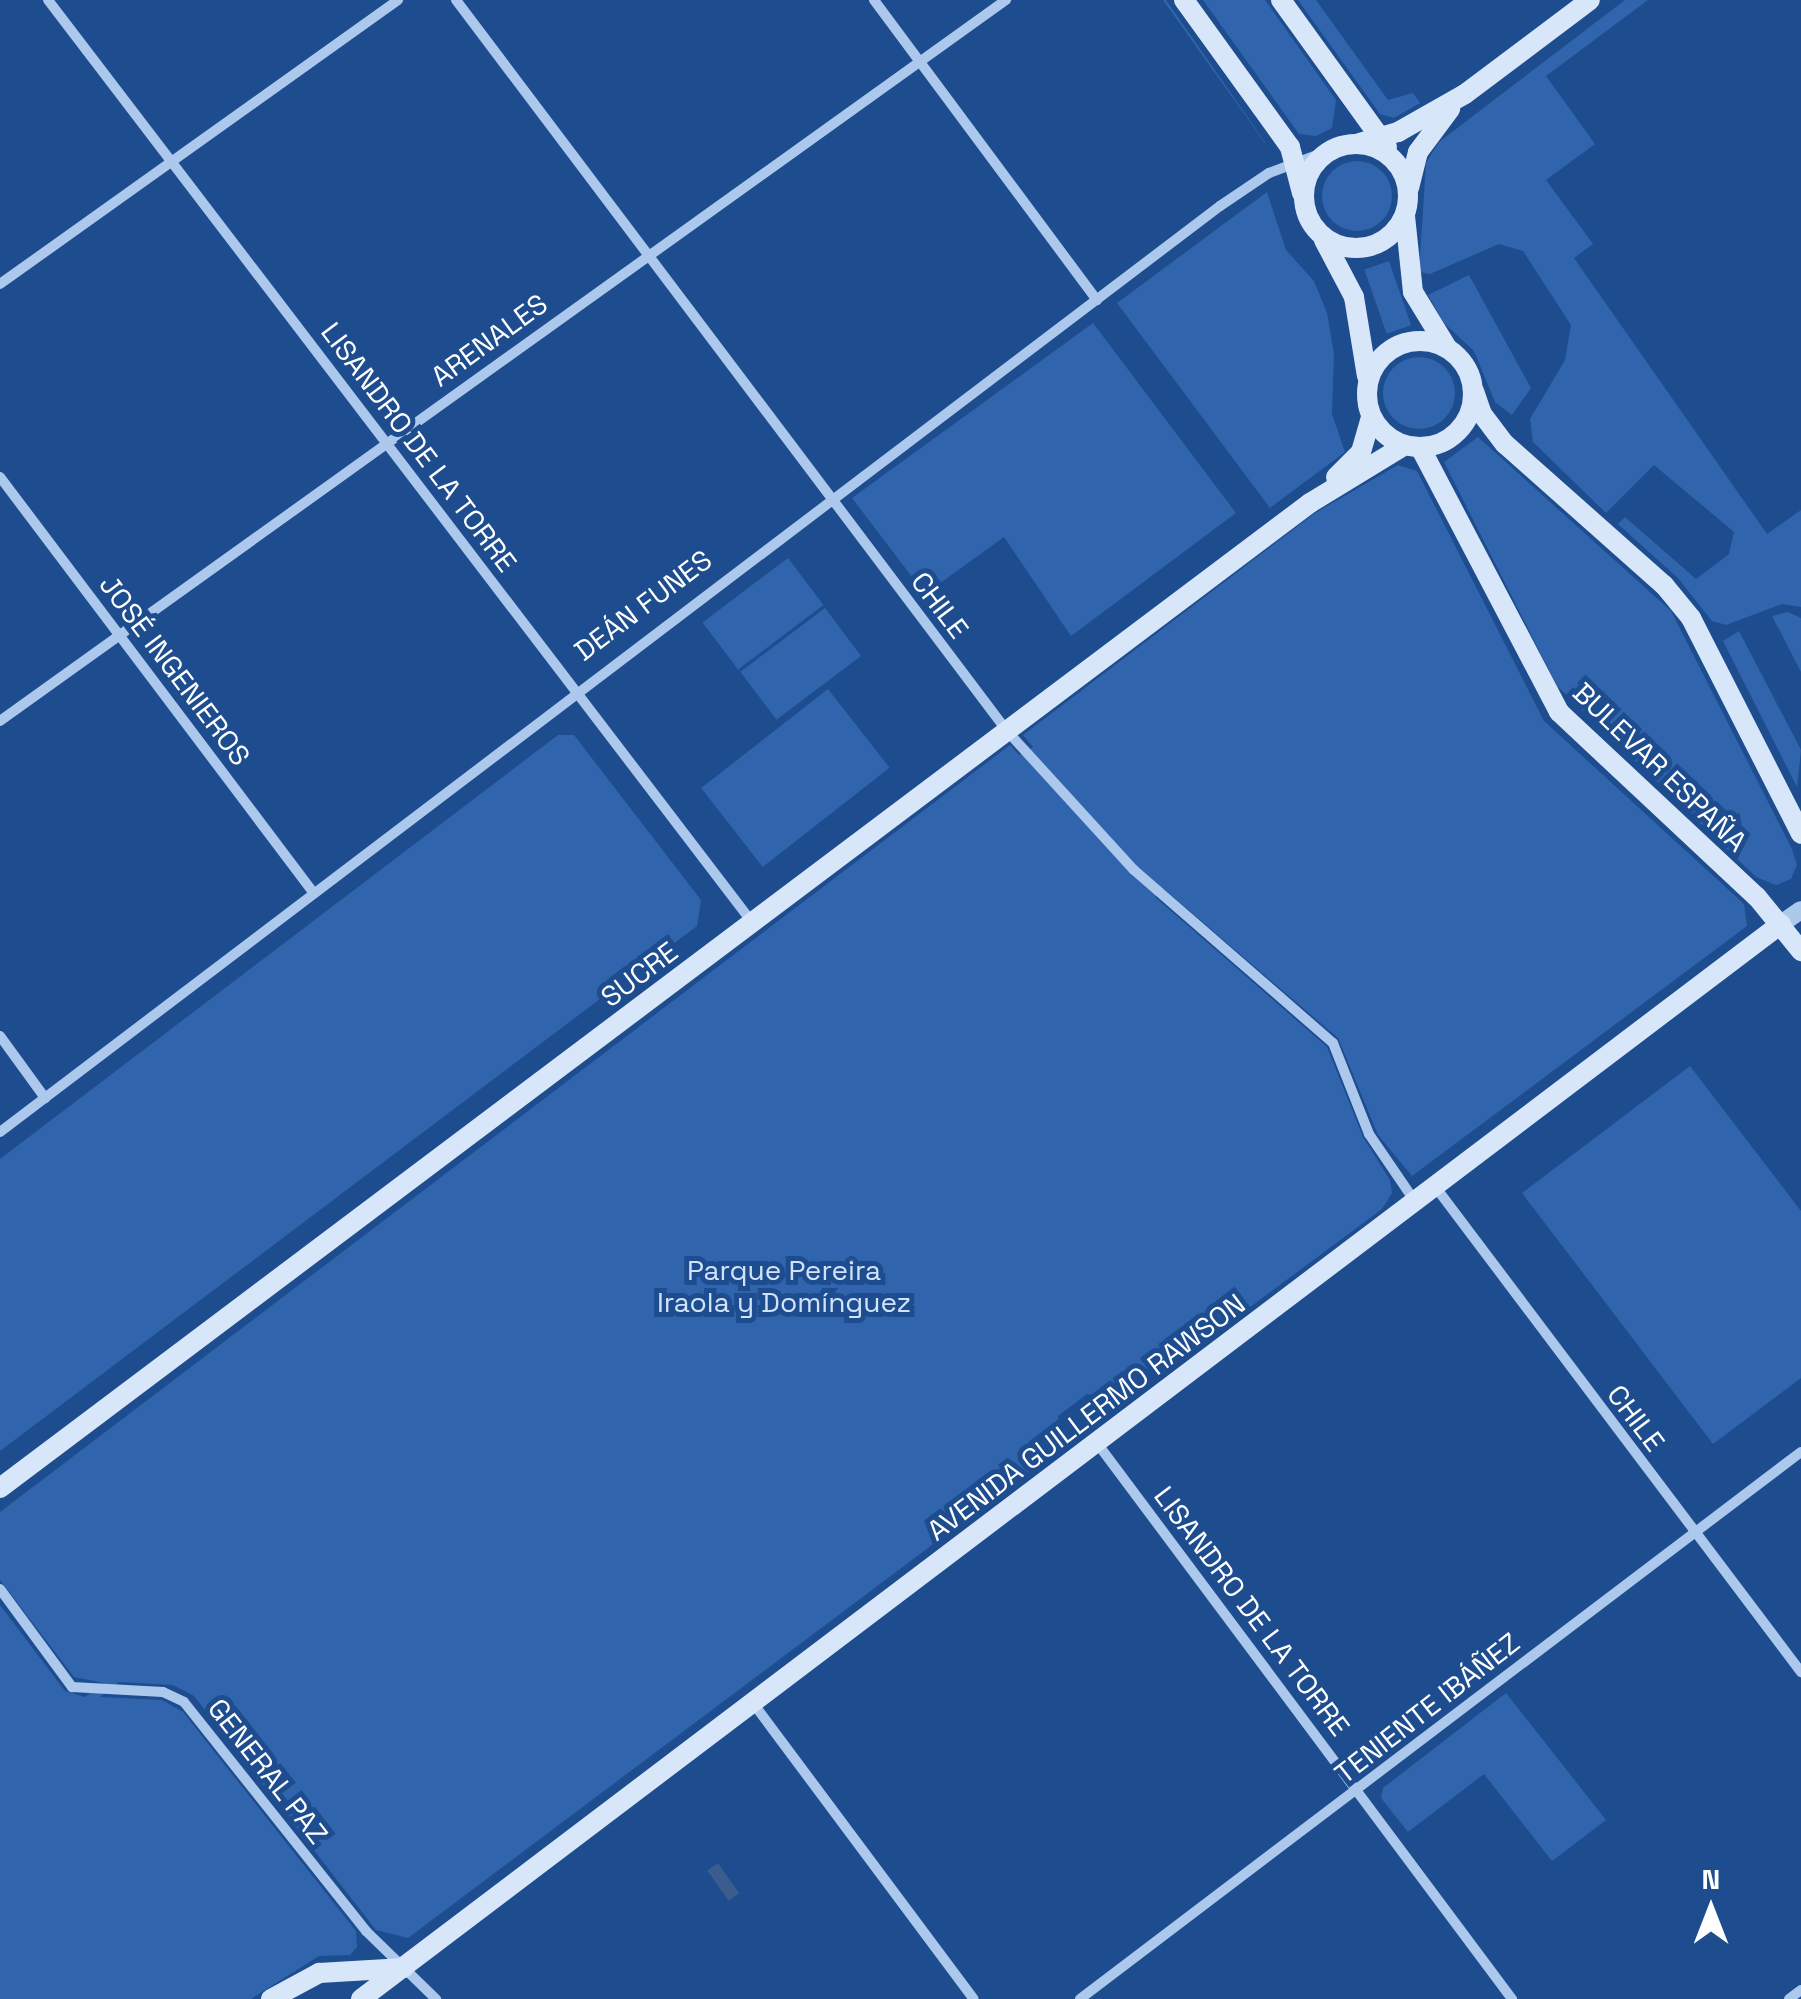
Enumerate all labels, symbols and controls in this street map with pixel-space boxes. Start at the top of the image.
street label: ARENALES [424,287,554,393]
street label: LISANDRO DE LA TORRE [314,315,524,579]
street label: DEÁN FUNES [568,543,718,667]
street label: CHILE [904,565,976,645]
street label: JOSÉ INGENIEROS [93,568,257,772]
street label: BULEVAR ESPAÑA [1566,676,1754,858]
street label: SUCRE [594,934,684,1014]
park label: Parque Pereira Iraola y Domínguez [657,1253,911,1319]
street label: AVENIDA GUILLERMO RAWSON [920,1286,1252,1548]
street label: CHILE [1600,1378,1672,1458]
street label: LISANDRO DE LA TORRE [1147,1479,1357,1743]
street label: TENIENTE IBÁÑEZ [1328,1626,1526,1790]
street label: GENERAL PAZ [201,1692,335,1850]
north arrow [1661,1859,1761,1959]
text: N [1702,1861,1720,1897]

